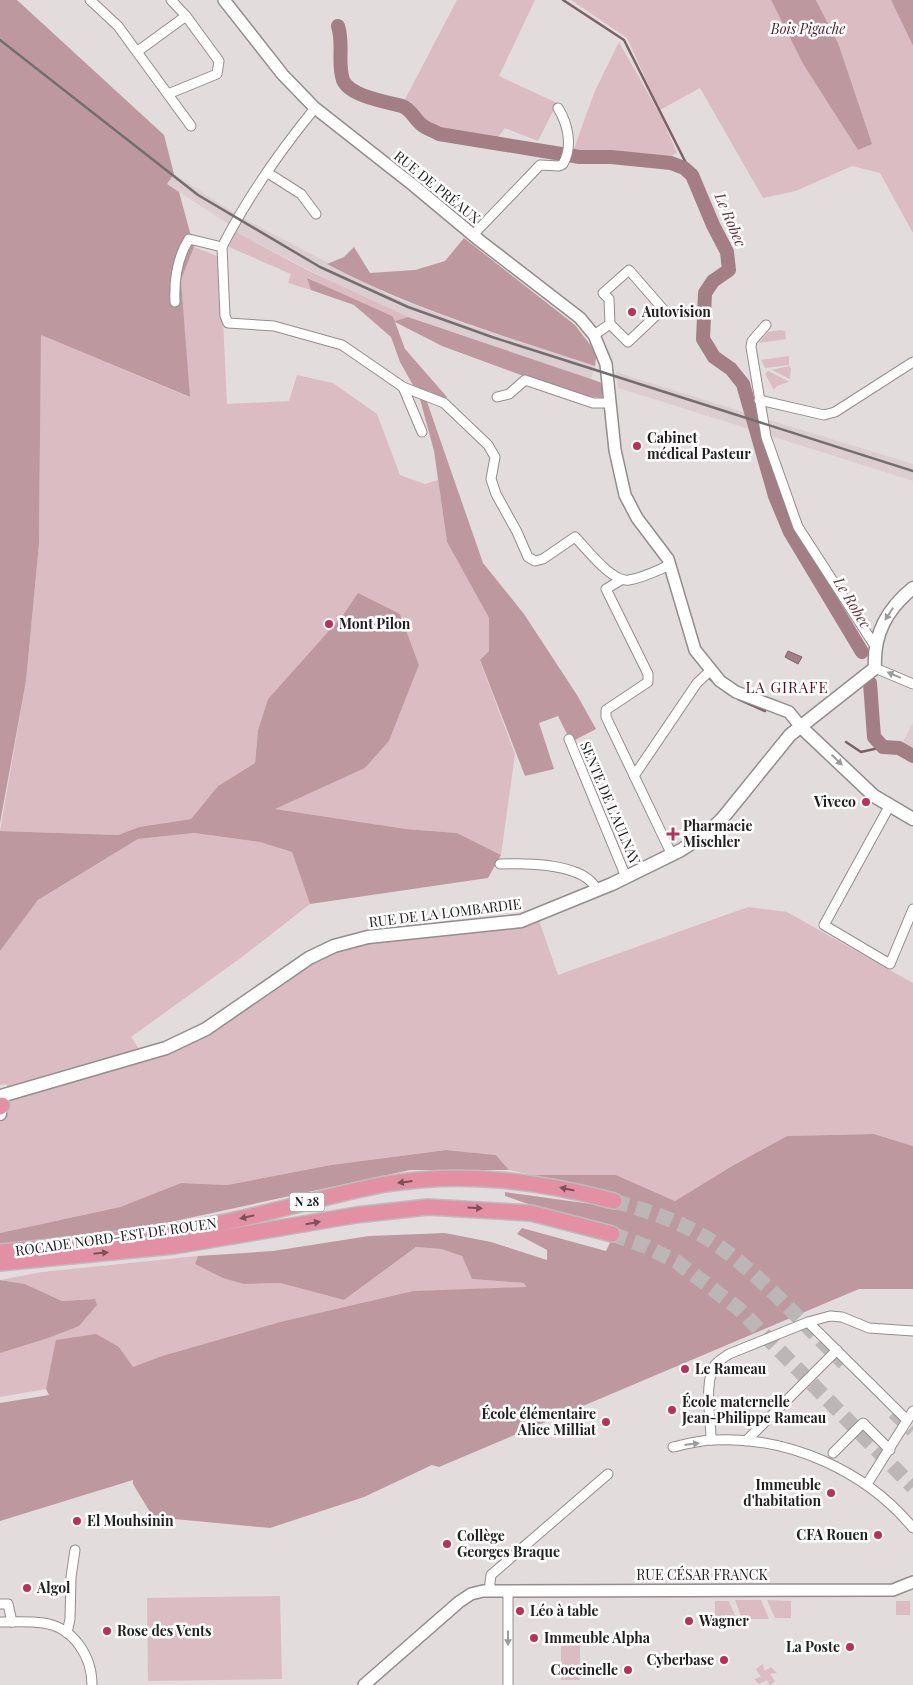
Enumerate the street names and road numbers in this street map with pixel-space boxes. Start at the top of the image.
street label: RUE DE PRÉAUX [390,146,484,227]
street label: SENTE DE L'AULNAY [576,739,645,868]
street label: RUE DE LA LOMBARDIE [368,894,522,931]
road number: N 28 [290,1192,324,1212]
street label: ROCADE NORD-EST DE ROUEN [14,1213,218,1260]
street label: RUE CÉSAR FRANCK [636,1565,768,1584]

